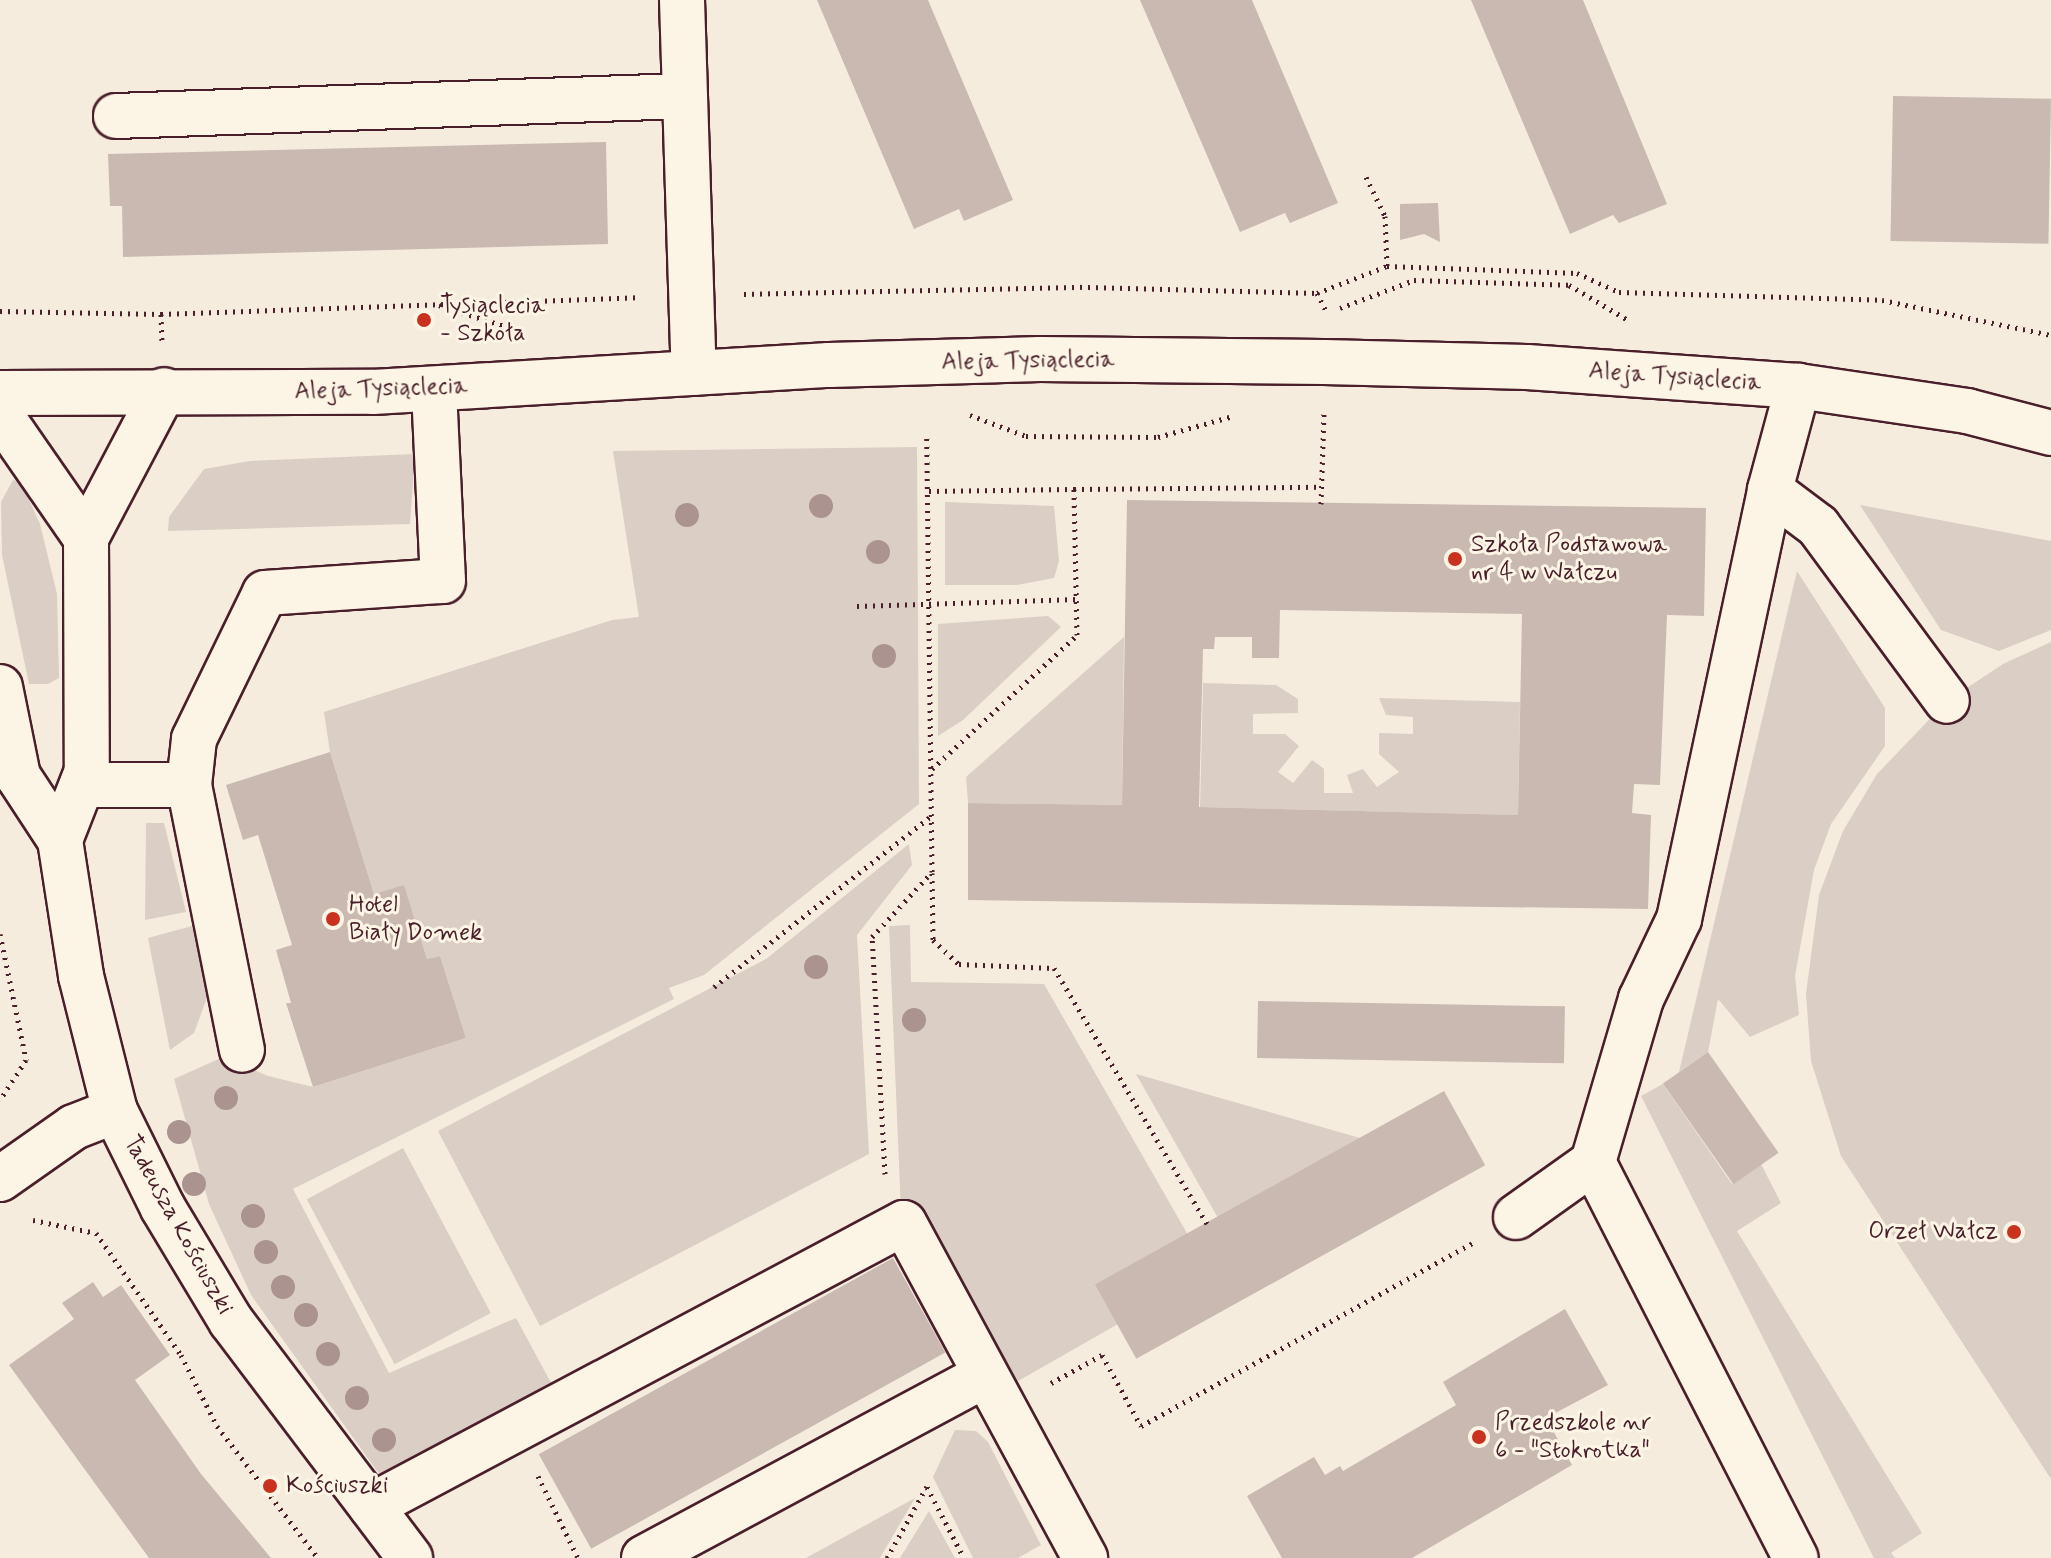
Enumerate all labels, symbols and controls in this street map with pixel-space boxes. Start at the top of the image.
place label: Tysiąclecia - Szkoła [440,292,545,348]
marker: Tysiąclecia - Szkoła [415,311,433,329]
street label: Aleja Tysiąclecia [943,345,1113,377]
street label: Aleja Tysiąclecia [1590,357,1760,397]
street label: Aleja Tysiąclecia [296,372,466,406]
place label: Szkoła Podstawowa nr 4 w Wałczu [1471,531,1664,587]
marker: Szkoła Podstawowa nr 4 w Wałczu [1446,550,1464,568]
place label: Hotel Biały Domek [349,891,480,947]
marker: Hotel Biały Domek [324,910,342,928]
street label: Tadeusza Kościuszki [117,1130,239,1320]
place label: Orzeł Wałcz [1868,1218,1998,1246]
marker: Orzeł Wałcz [2005,1223,2023,1241]
place label: Przedszkole nr 6 - "Stokrotka" [1495,1409,1650,1465]
marker: Przedszkole nr 6 - "Stokrotka" [1470,1428,1488,1446]
place label: Kościuszki [286,1472,388,1500]
marker: Kościuszki [261,1477,279,1495]

